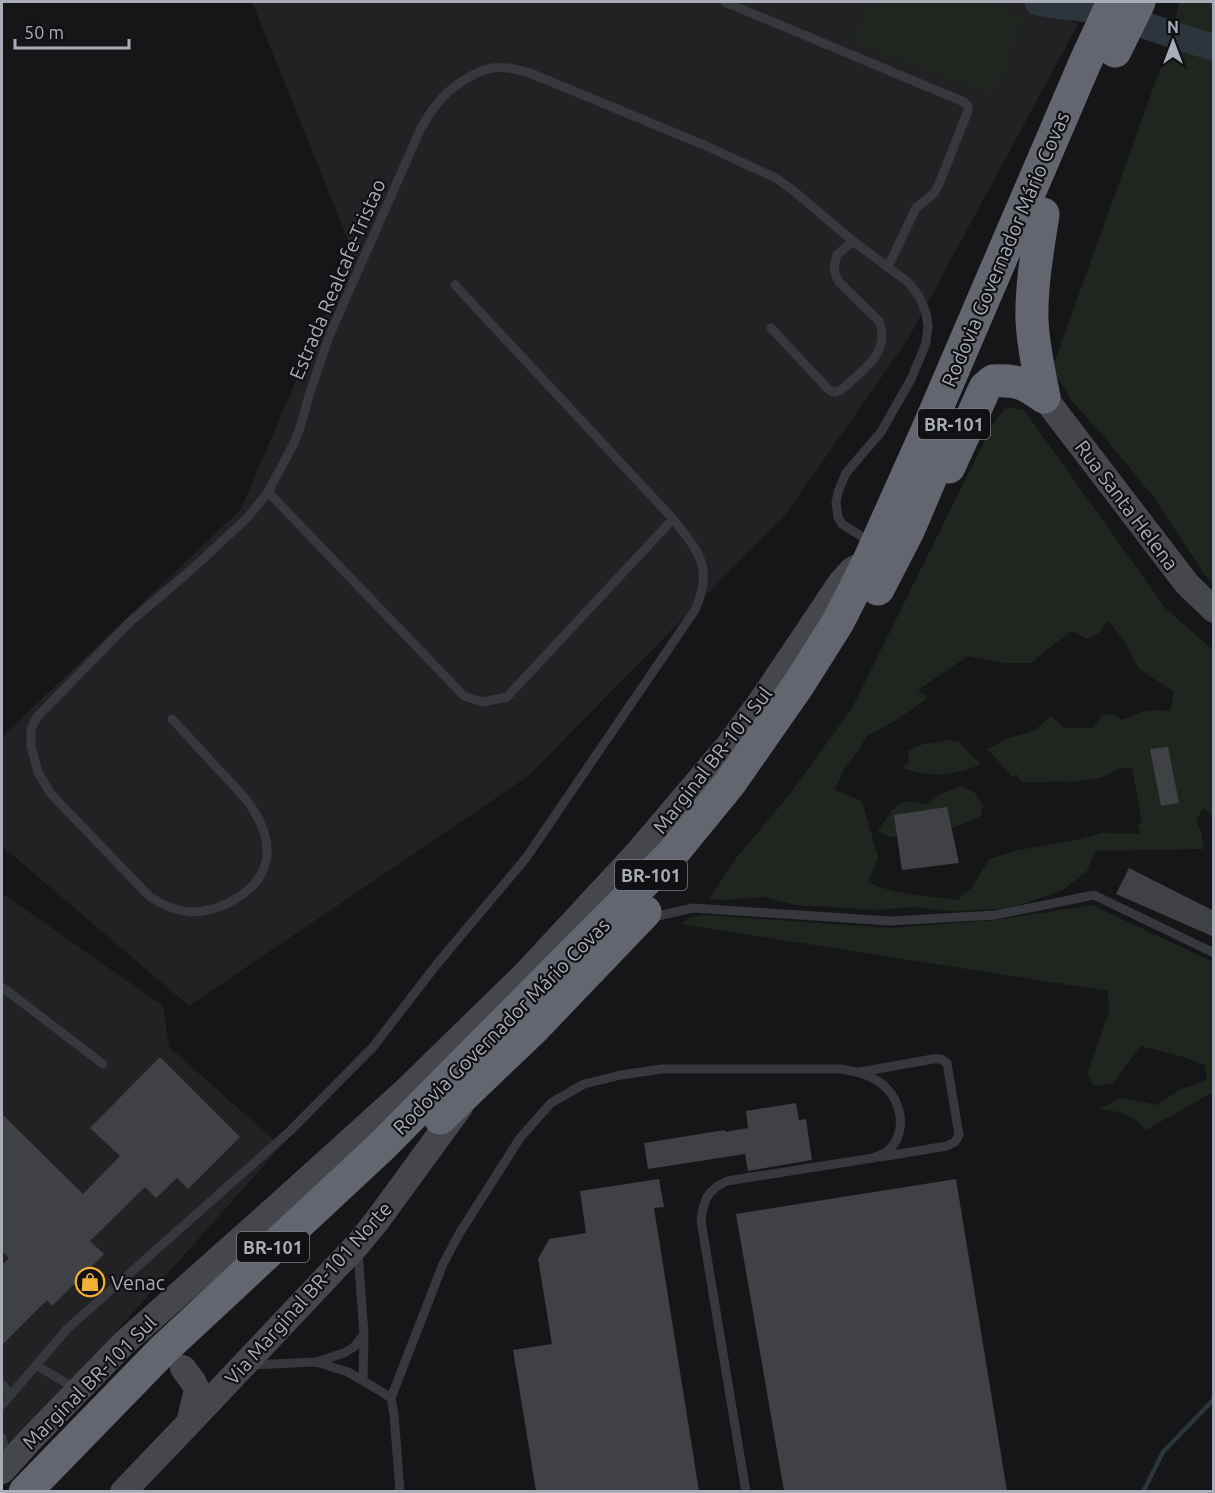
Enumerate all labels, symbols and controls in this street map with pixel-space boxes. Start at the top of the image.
scale bar [15,12,129,50]
north arrow [1143,12,1203,72]
text: N [1167,18,1179,36]
text: 50 m [24,22,64,42]
street label: Rodovia Governador Mário Covas [936,108,1074,390]
street label: Estrada Realcafe-Tristao [284,175,390,383]
road number: BR-101 [918,409,990,439]
street label: Rua Santa Helena [1071,436,1183,574]
street label: Marginal BR-101 Sul [648,682,776,838]
road number: BR-101 [615,860,687,890]
street label: Rodovia Governador Mário Covas [388,913,614,1139]
street label: Via Marginal BR-101 Norte [220,1197,396,1389]
road number: BR-101 [237,1232,309,1262]
shop icon: Venac [74,1266,106,1298]
place label: Venac [111,1271,165,1294]
street label: Marginal BR-101 Sul [17,1310,161,1454]

